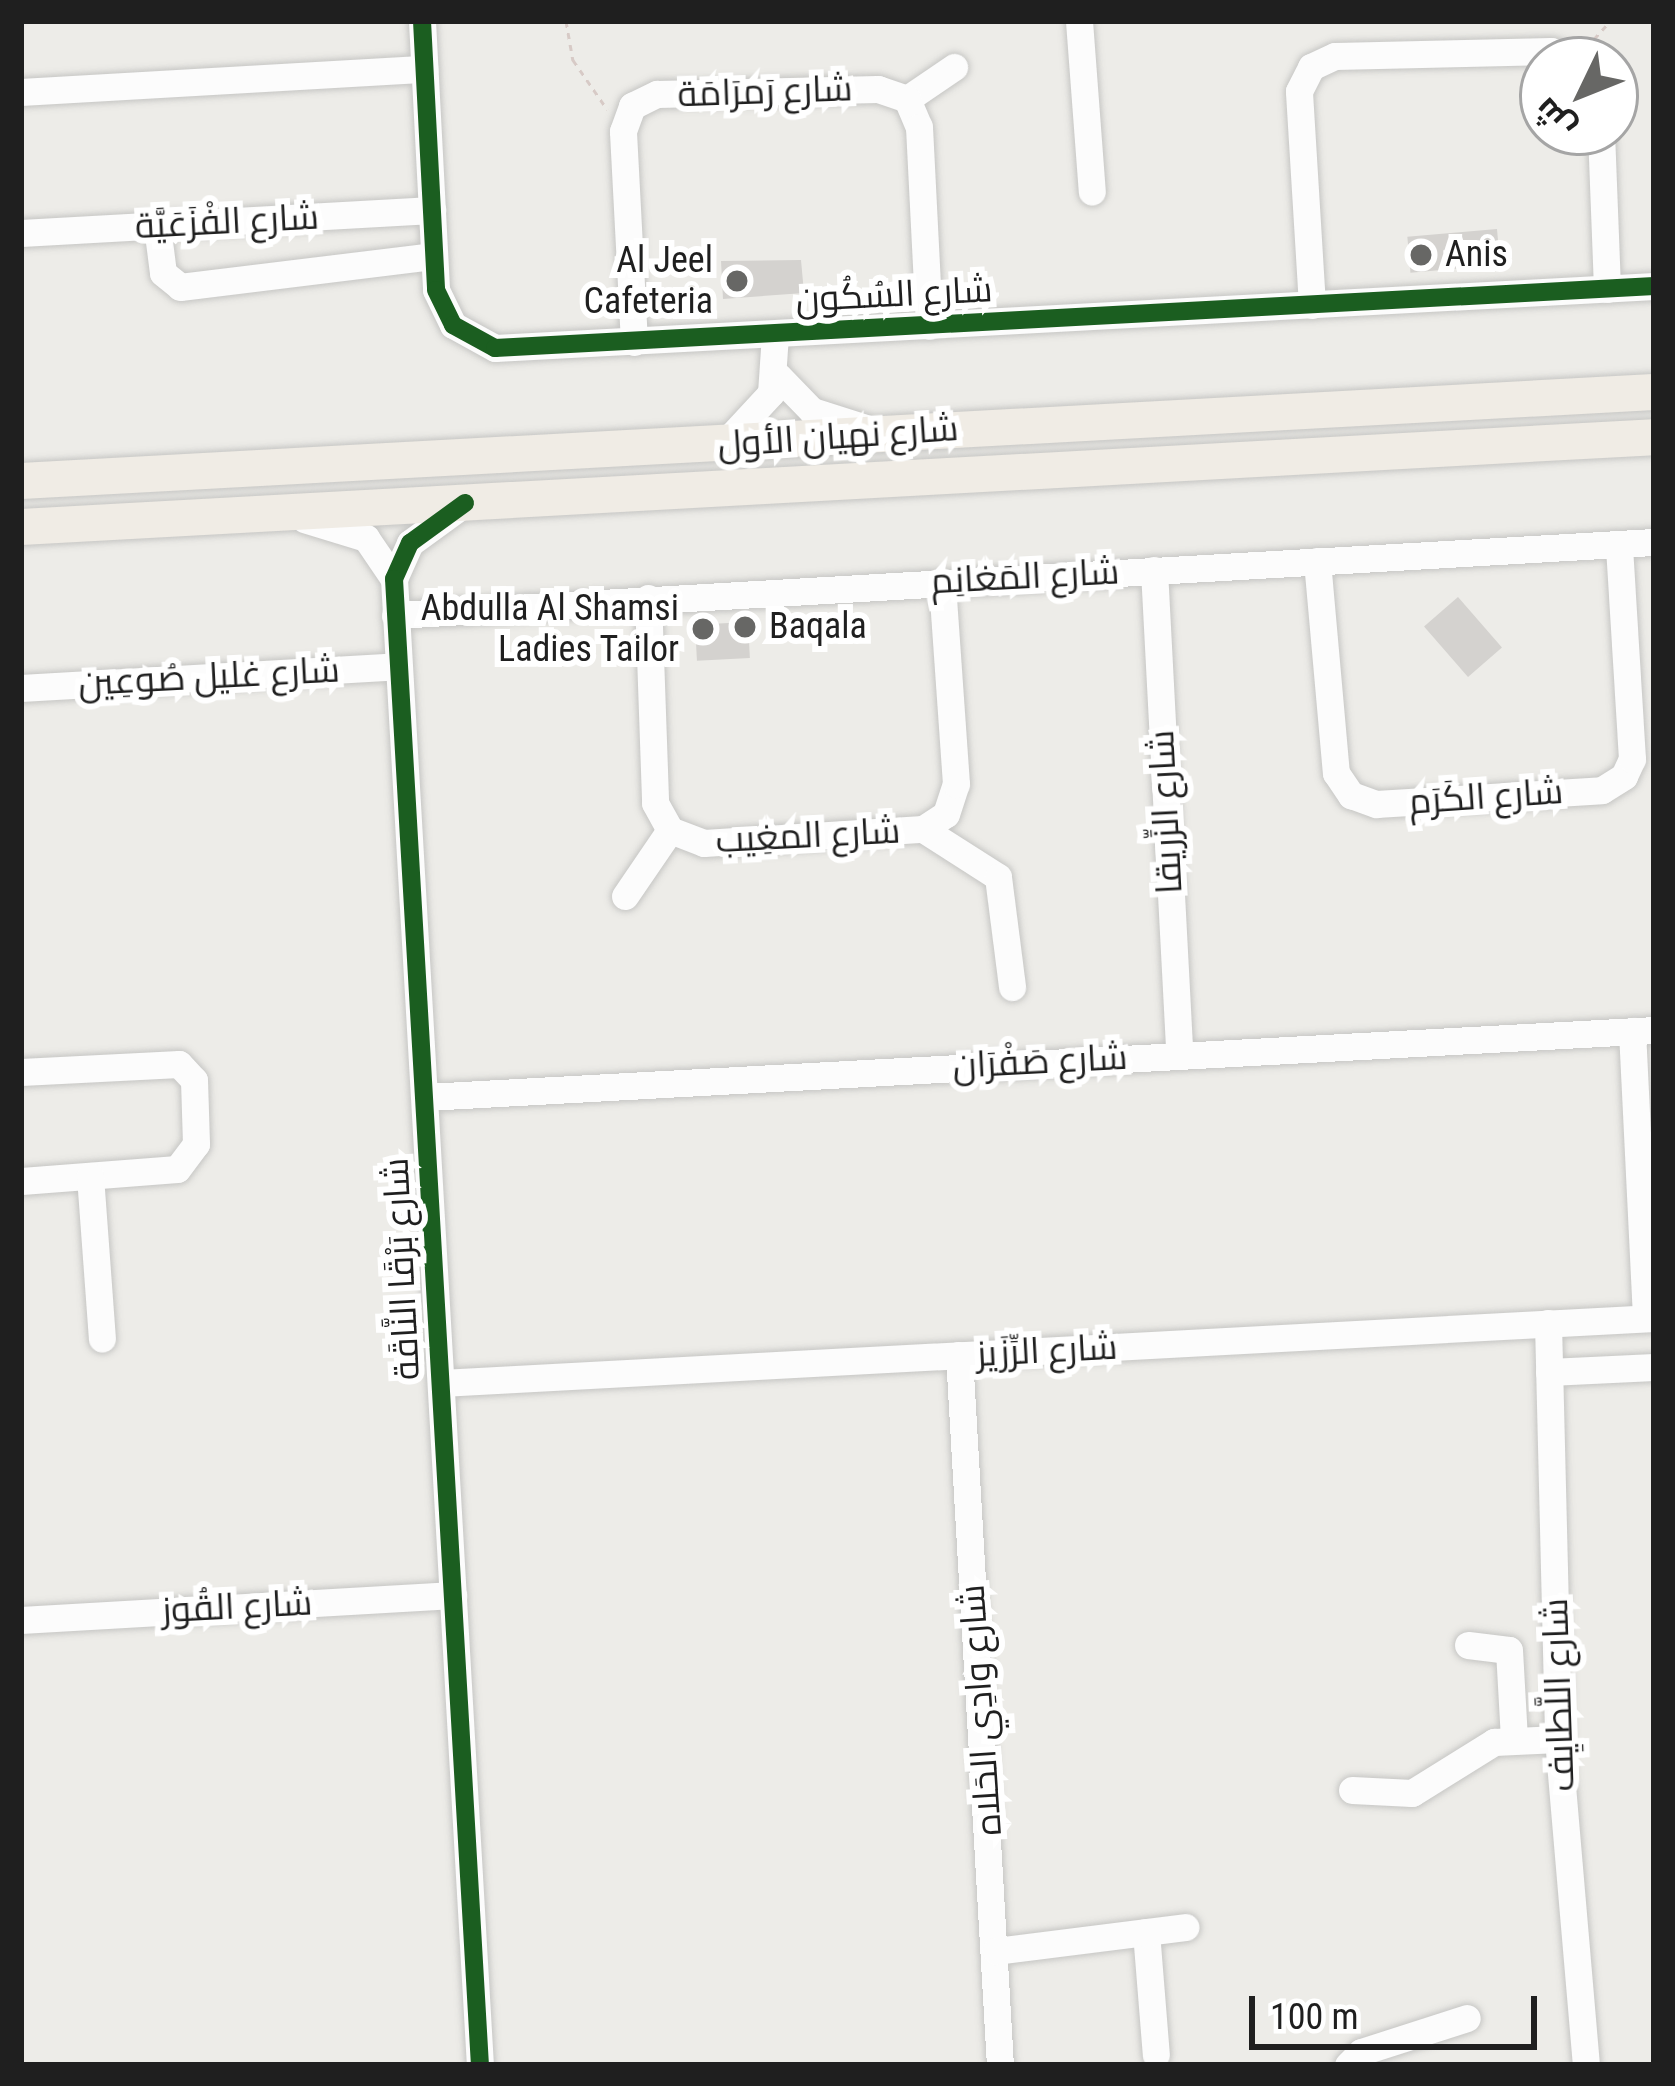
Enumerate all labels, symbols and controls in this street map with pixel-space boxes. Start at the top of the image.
north arrow [1519,36,1639,156]
street label: شارع رَمرَامَة [677,67,853,117]
text: ش [1526,90,1583,148]
street label: شارع الفْزَعَيَّة [134,196,320,248]
place label: Anis [1445,233,1508,277]
place label: Al Jeel Cafeteria [584,238,713,323]
marker: Anis [1408,242,1434,268]
marker: Al Jeel Cafeteria [724,268,750,294]
street label: شارع السُكُون [794,268,994,322]
street label: شارع نهيان الأول [716,407,960,467]
street label: شارع المَغانِم [930,550,1120,604]
place label: Abdulla Al Shamsi Ladies Tailor [421,586,679,671]
place label: Baqala [769,605,867,649]
marker: Baqala [732,614,758,640]
marker: Abdulla Al Shamsi Ladies Tailor [690,616,716,642]
street label: شارع غليل صُوعِين [77,649,341,705]
street label: شارع الزِّريقا [1140,729,1192,895]
street label: شارع الكَرَم [1407,770,1565,824]
street label: شارع المغِيب [715,810,901,862]
street label: شارع صَفْرَان [952,1036,1128,1088]
street label: شارع بَرْقَا النَّاقَة [375,1157,429,1381]
street label: شارع الرِّزَيز [975,1326,1119,1376]
street label: شارع القُوز [161,1581,313,1633]
street label: شارع وادِي الحَلاه [951,1583,1011,1837]
street label: شارع اللَّطايِف [1534,1597,1584,1793]
scale bar [1255,1972,1543,2046]
text: 100 m [1270,1996,1359,2038]

